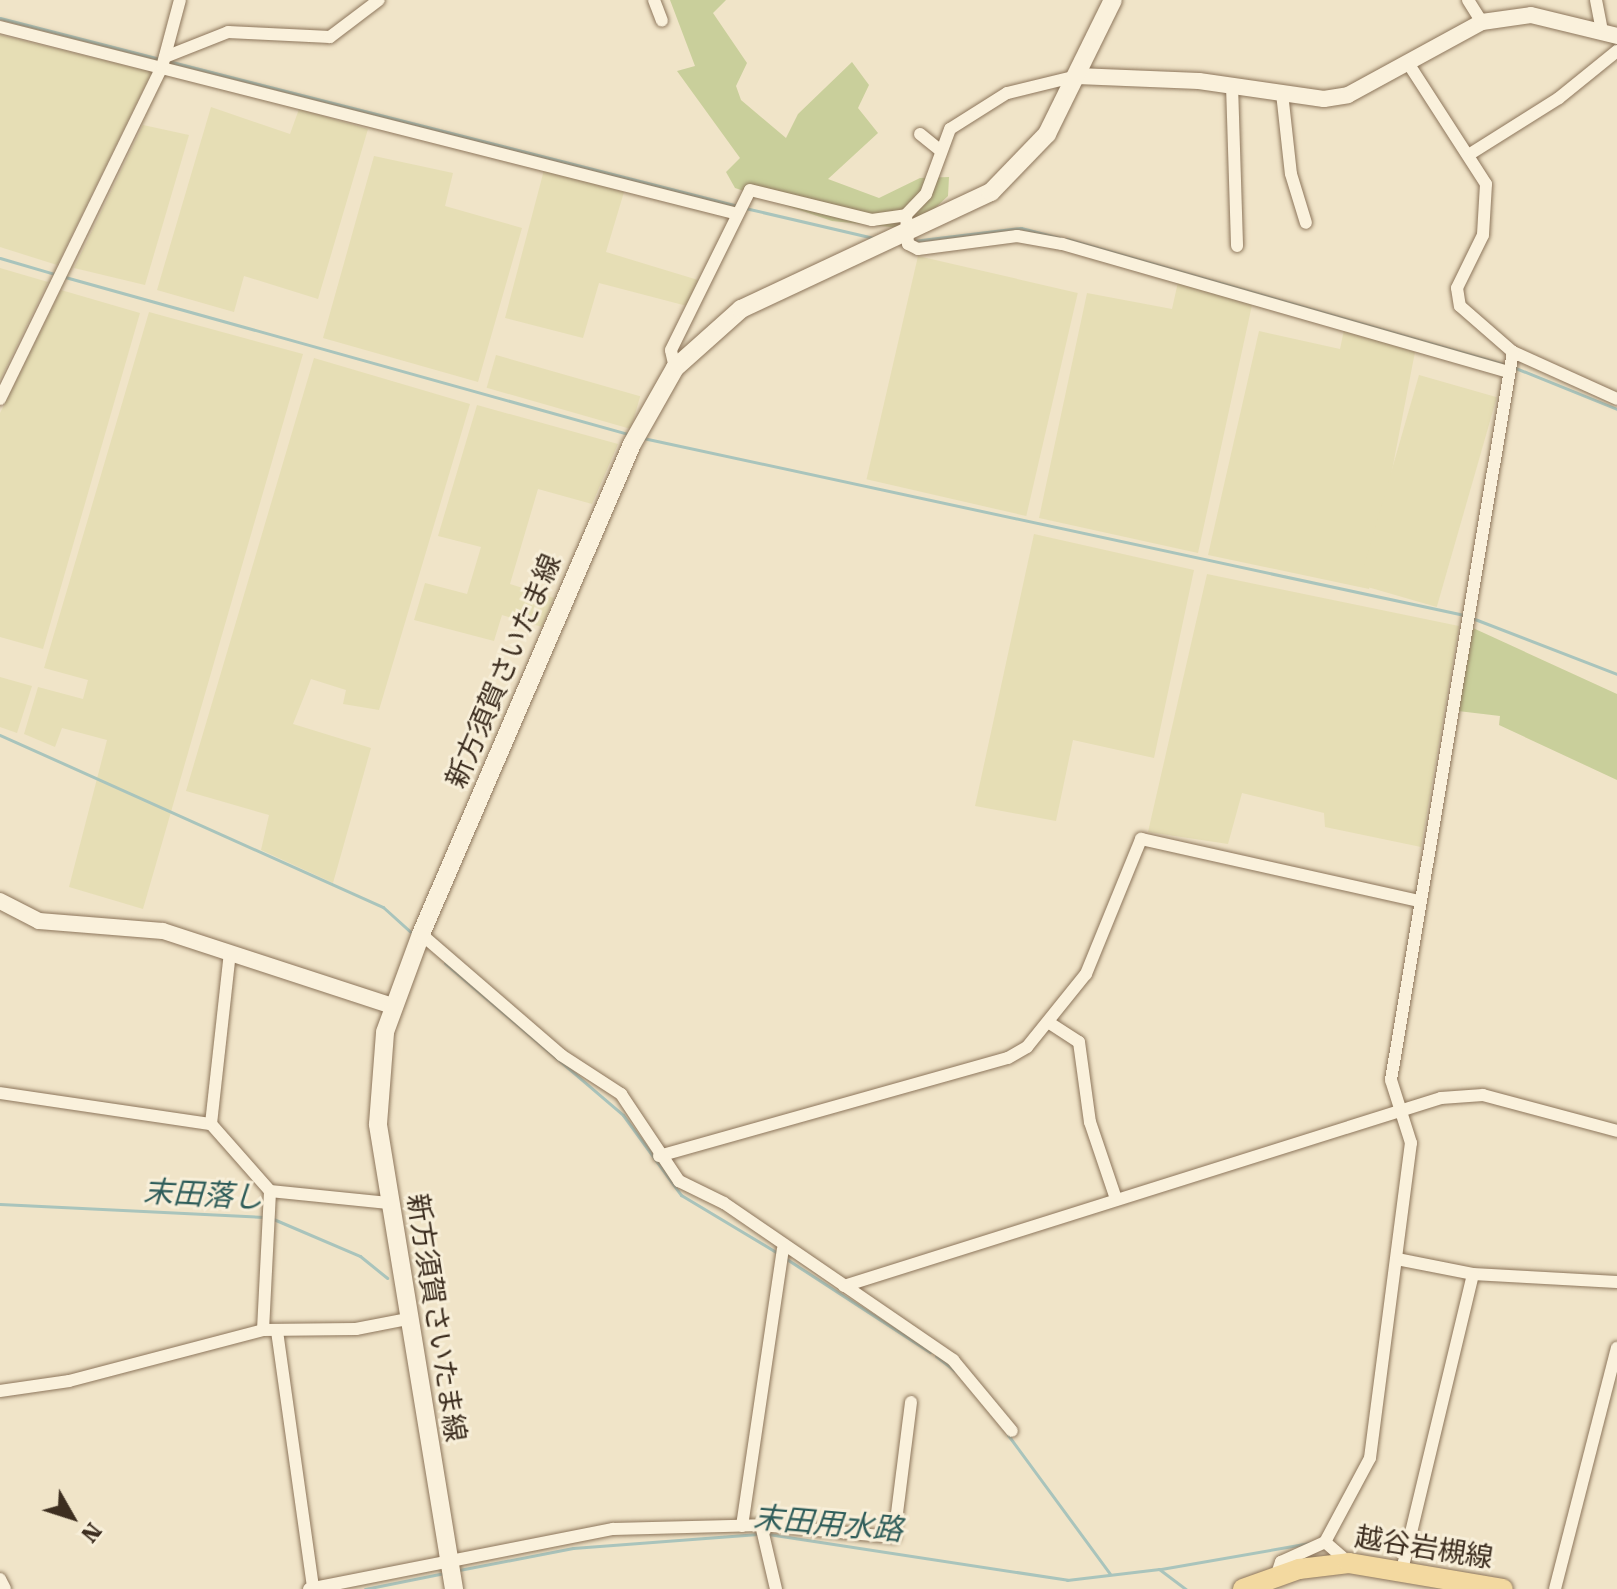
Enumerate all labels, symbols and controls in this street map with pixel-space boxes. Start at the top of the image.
street label: 新方須賀さいたま線 [439,548,569,794]
water label: 末田落し [142,1174,264,1216]
street label: 新方須賀さいたま線 [400,1191,472,1445]
north arrow [32,1477,112,1557]
water label: 末田用水路 [752,1500,904,1548]
text: N [76,1518,106,1547]
street label: 越谷岩槻線 [1352,1520,1496,1576]

